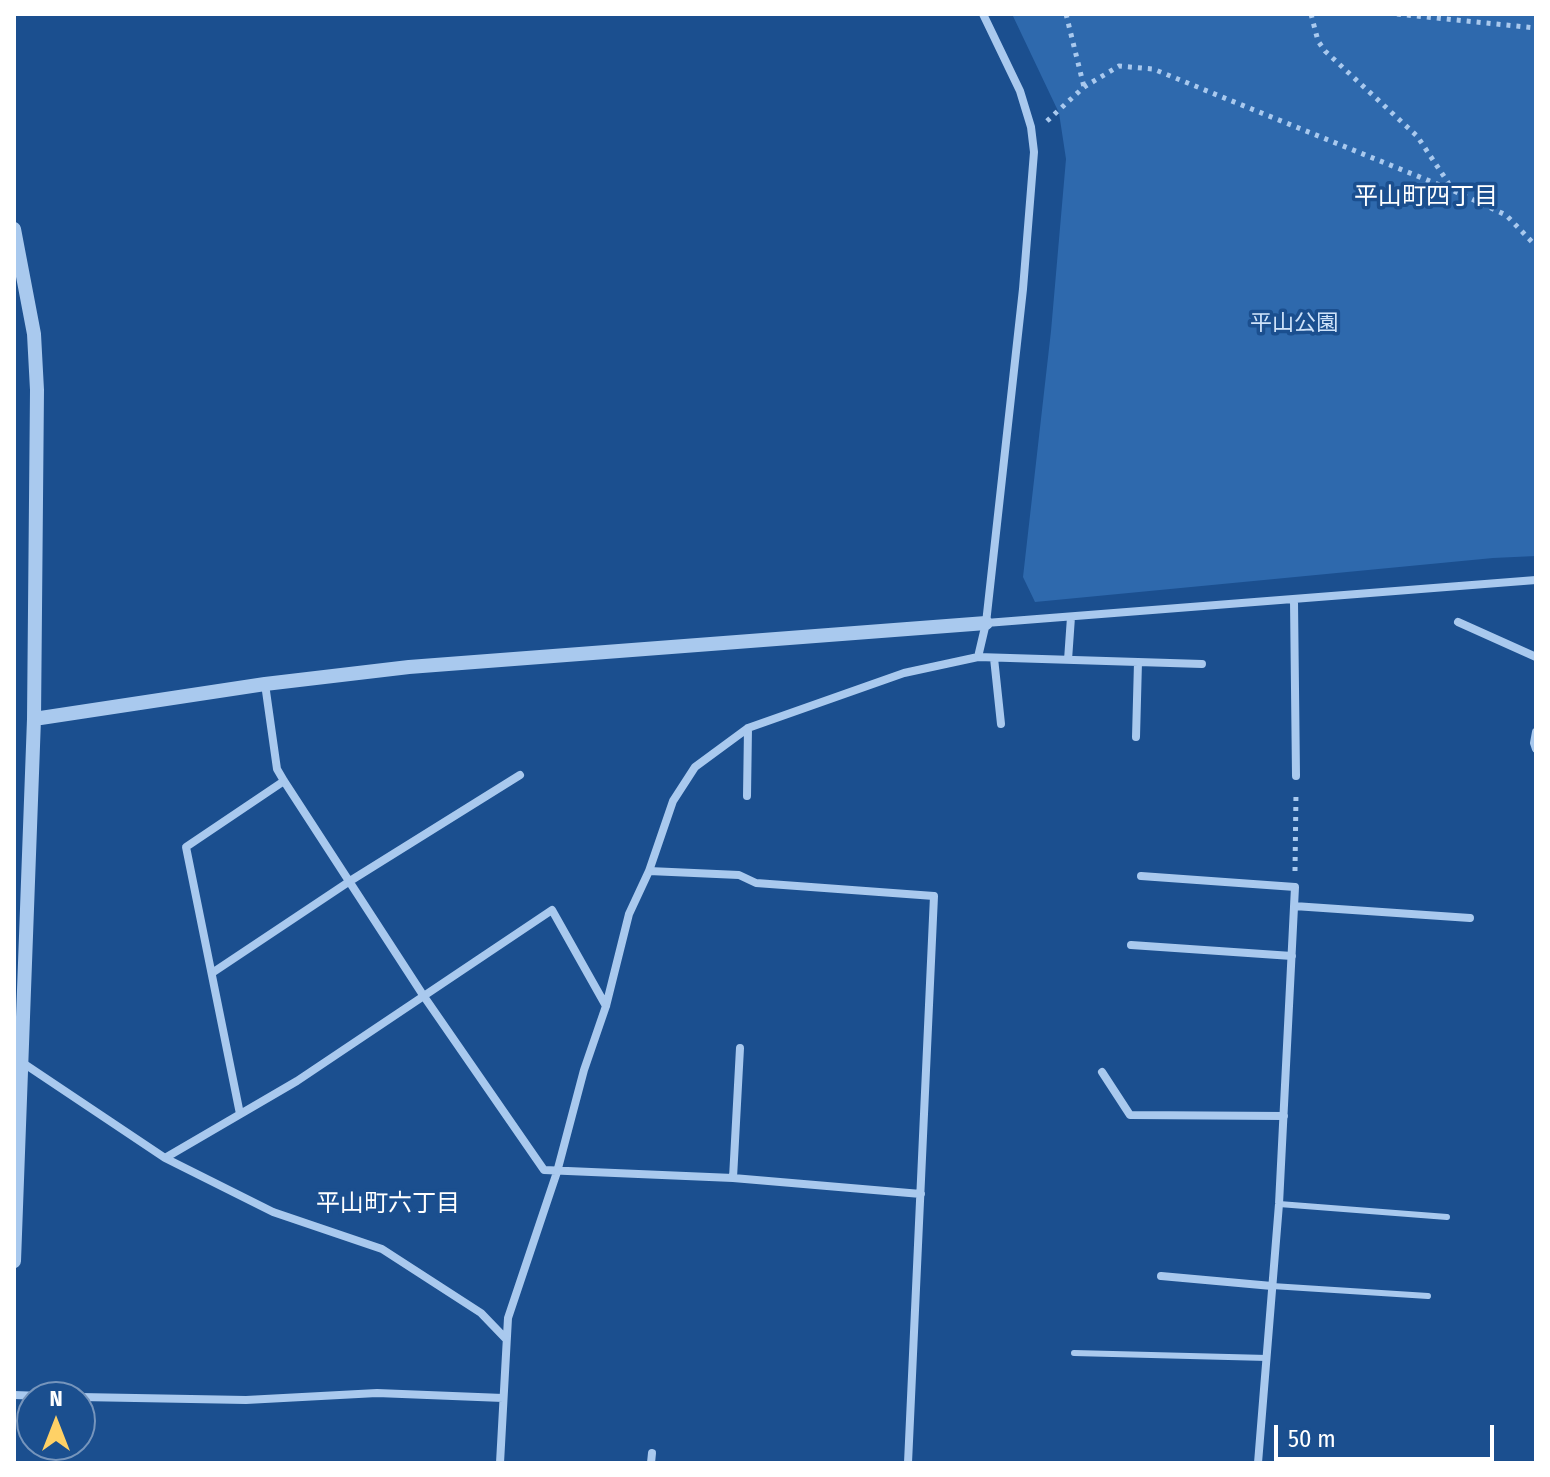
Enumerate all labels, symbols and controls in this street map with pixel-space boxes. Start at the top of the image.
district label: 平山町四丁目 [1354,183,1498,211]
park label: 平山公園 [1250,311,1338,337]
district label: 平山町六丁目 [316,1190,460,1218]
north arrow [16,1381,96,1461]
text: N [49,1385,63,1412]
scale bar [1278,1409,1498,1459]
text: 50 m [1288,1425,1336,1453]

